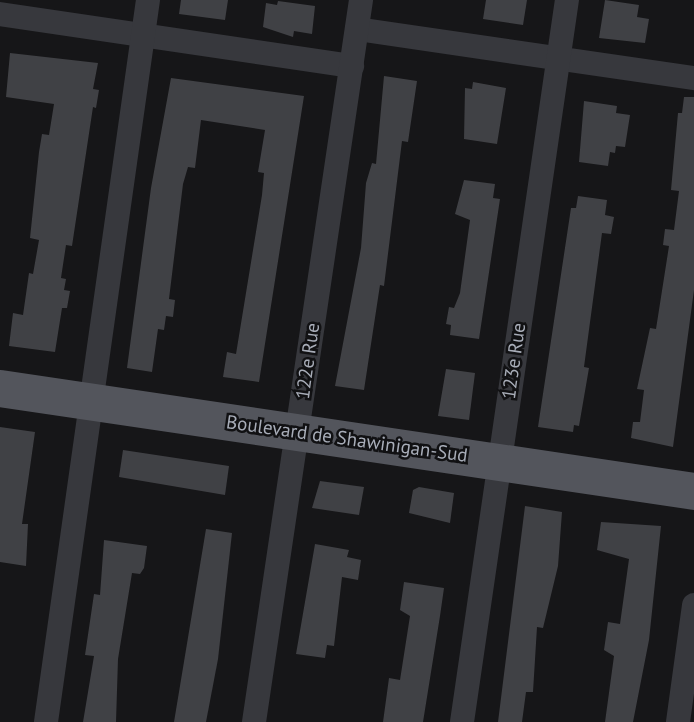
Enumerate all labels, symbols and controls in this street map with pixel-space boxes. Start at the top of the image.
street label: 122e Rue [291,321,325,401]
street label: 123e Rue [497,321,531,401]
street label: Boulevard de Shawinigan-Sud [225,411,469,467]

